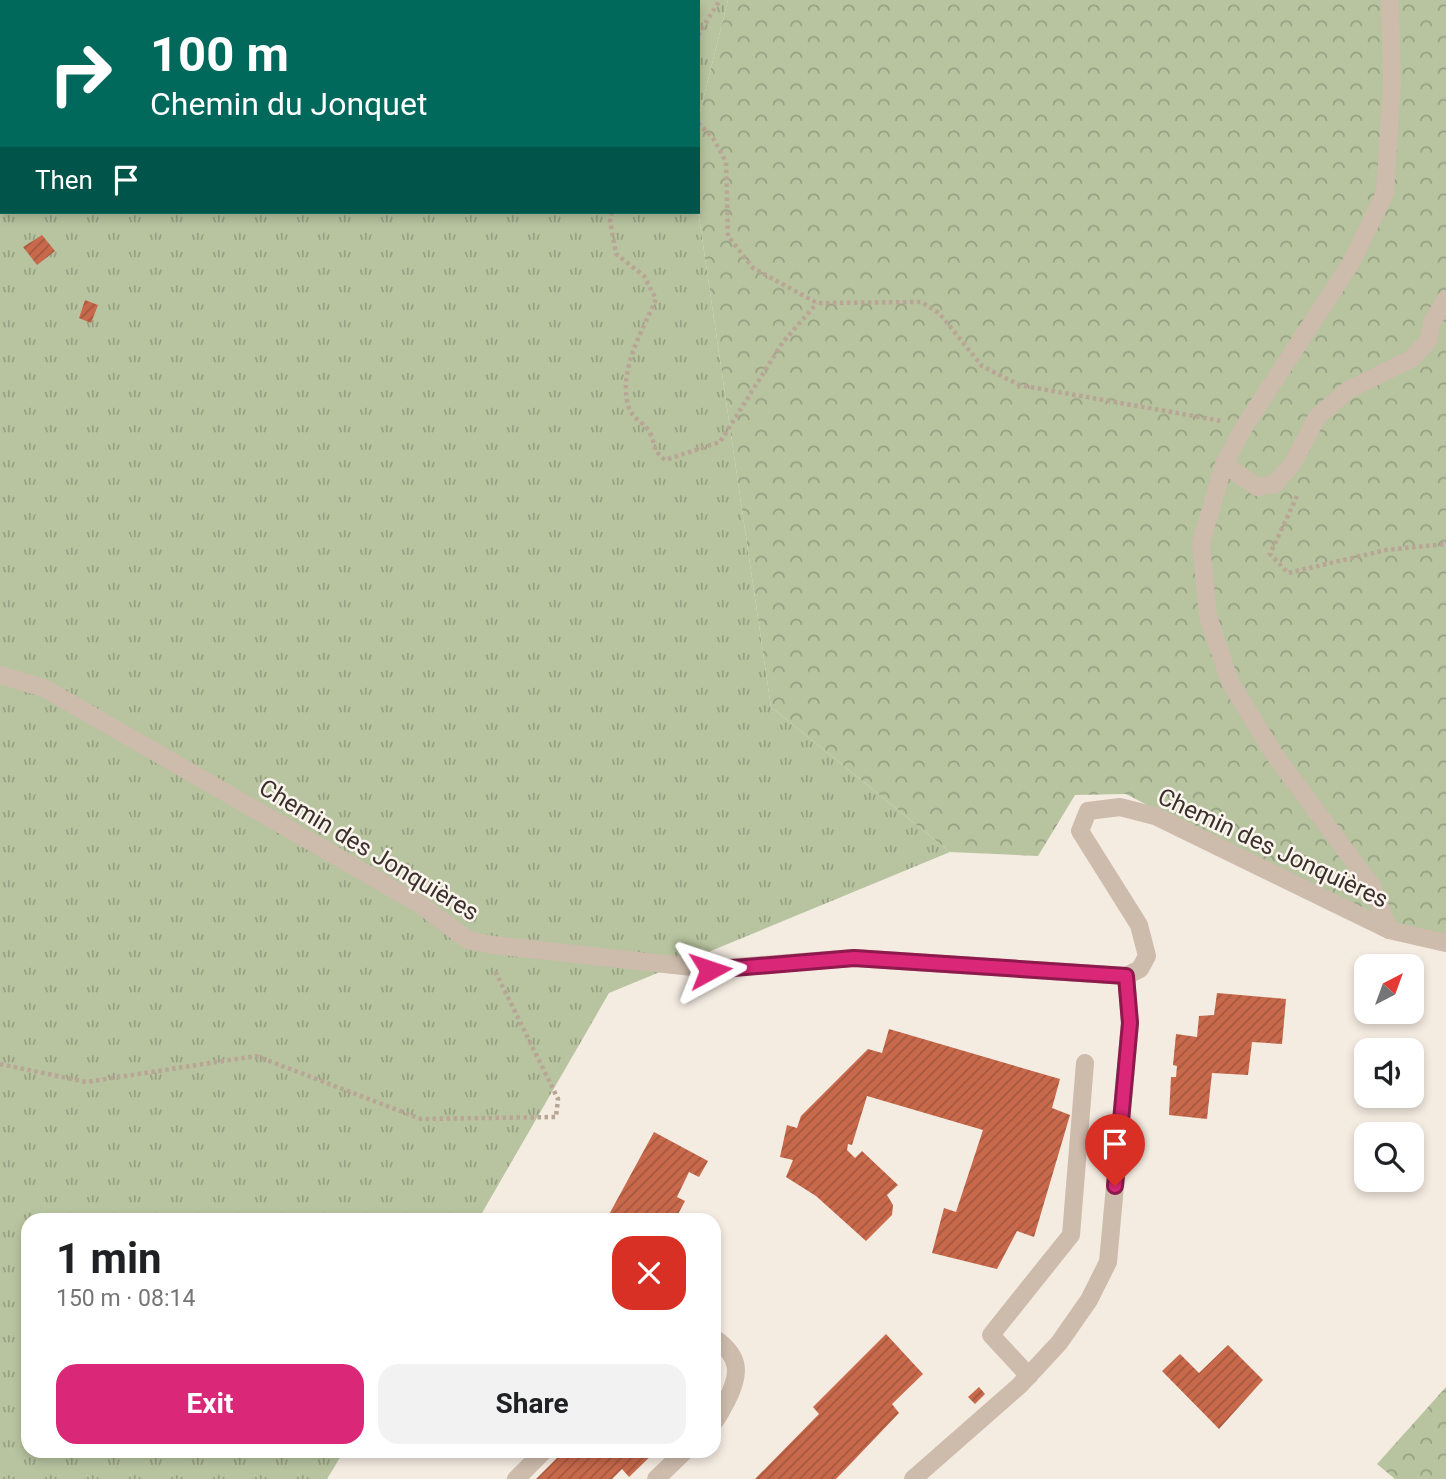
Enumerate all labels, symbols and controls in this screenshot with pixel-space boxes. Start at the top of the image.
text: 100 m [150,26,289,83]
icon: right [35,28,126,119]
text: Chemin du Jonquet [150,85,427,123]
icon: arrive [107,161,145,199]
text: Then [35,165,93,195]
street label: Chemin des Jonquières [254,773,484,927]
street label: Chemin des Jonquières [1153,782,1393,914]
position arrow [673,933,747,1007]
north arrow [1354,954,1424,1024]
map controls [1354,954,1424,1192]
button: sound [1354,1038,1424,1108]
pin [1085,1114,1145,1186]
button: search [1354,1122,1424,1192]
icon: arrive [1096,1125,1134,1163]
text: 1 min [56,1234,162,1283]
button: close [612,1236,686,1310]
text: 150 m · 08:14 [56,1285,195,1312]
button: Exit [56,1364,364,1444]
button: Share [378,1364,686,1444]

